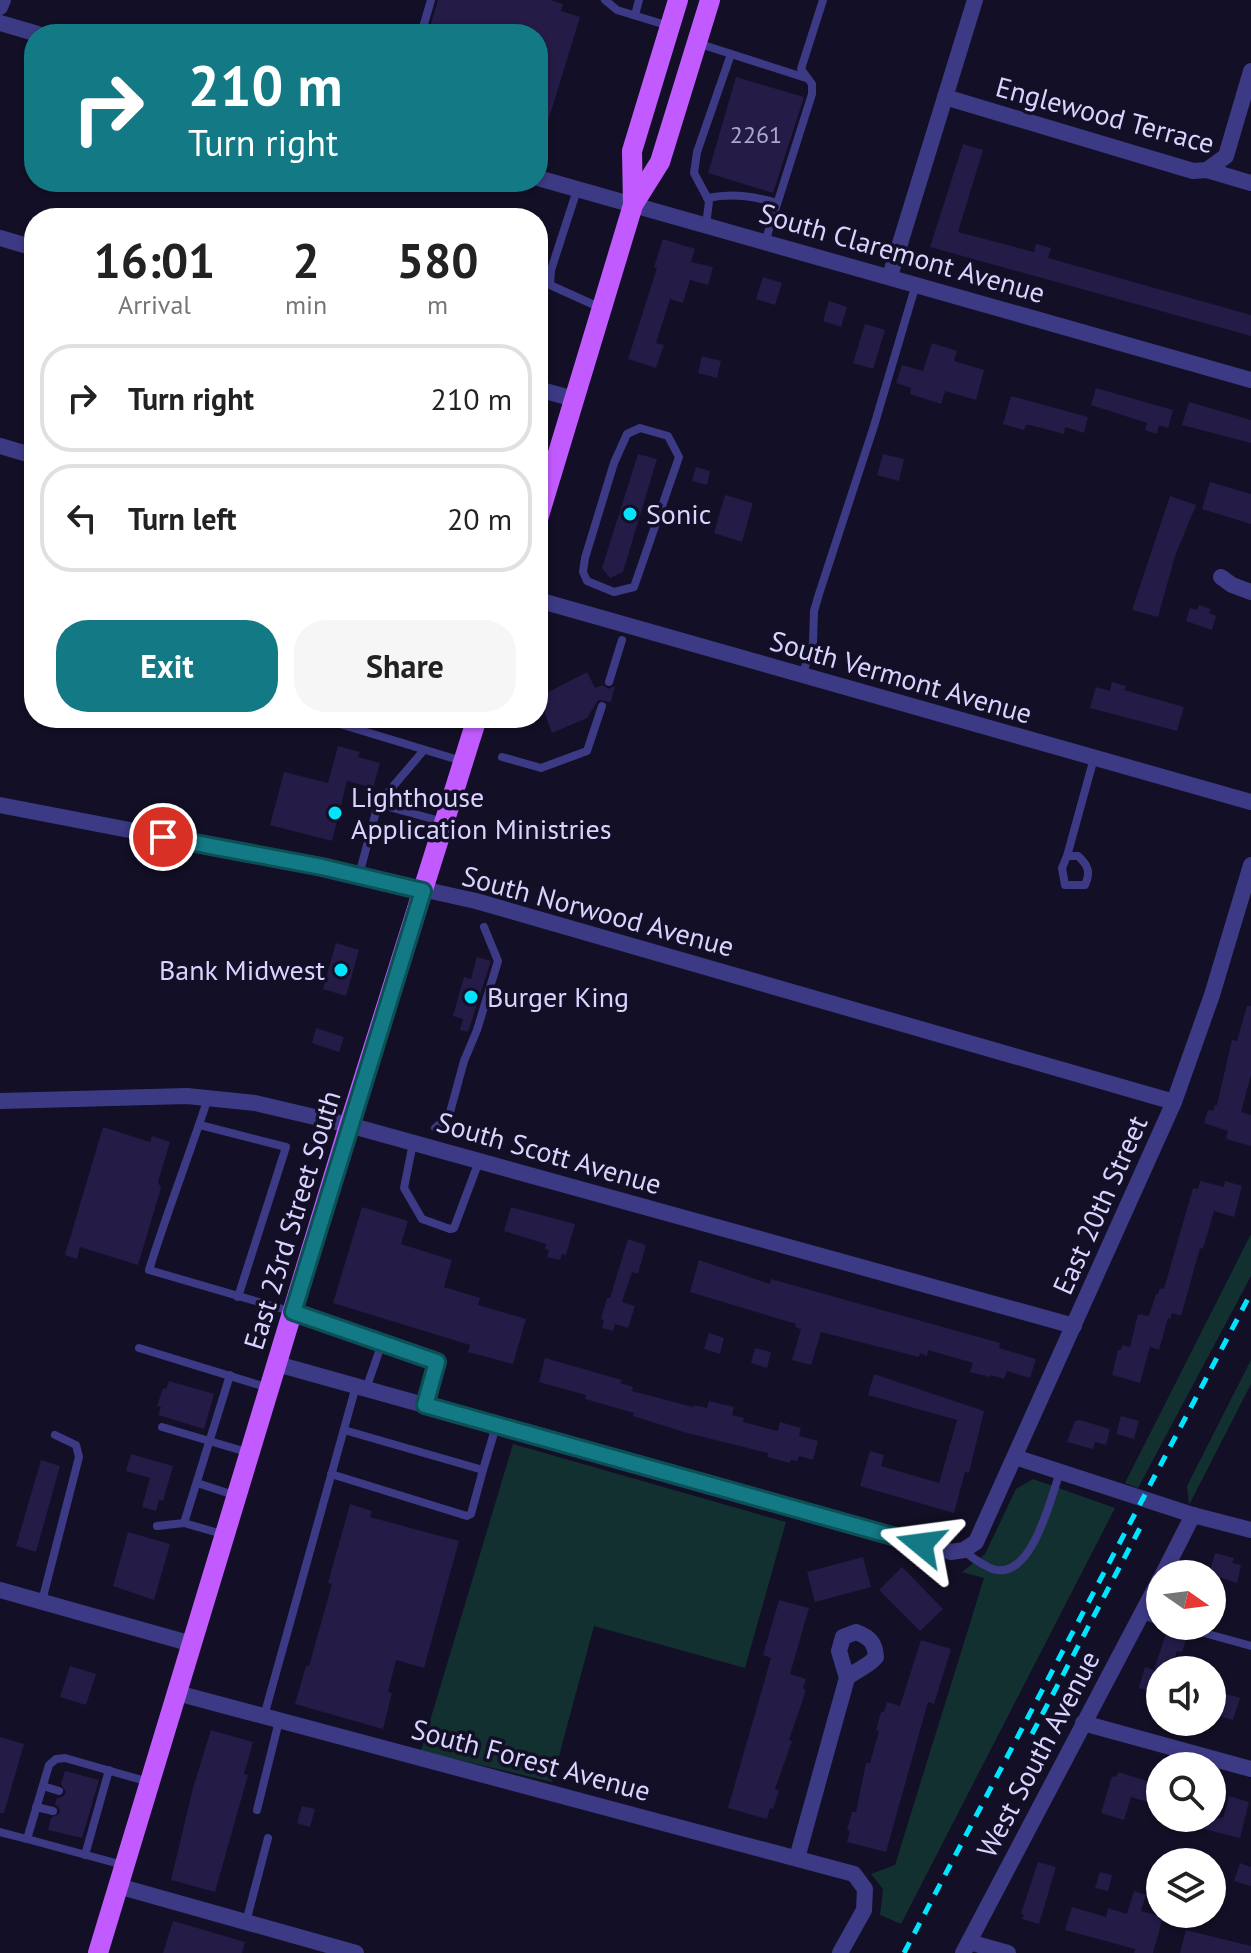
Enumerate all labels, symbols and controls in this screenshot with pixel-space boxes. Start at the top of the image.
text: 210 m [188,49,343,121]
icon: right [56,56,160,160]
street label: Englewood Terrace [992,68,1218,161]
text: Turn right [188,119,338,166]
house number: 2261 [730,119,782,150]
street label: South Claremont Avenue [755,194,1049,311]
text: 16:01 [94,229,215,291]
text: 2 [292,229,320,291]
text: 580 [397,229,478,291]
text: Arrival [118,288,191,321]
text: min [285,288,327,321]
text: m [427,288,448,321]
icon: right [60,376,104,420]
text: Turn right [128,379,254,418]
text: 210 m [431,379,512,418]
place label: Sonic [646,495,711,532]
icon: left [60,496,104,540]
text: Turn left [128,499,236,538]
text: 20 m [447,499,512,538]
marker: Sonic [621,505,639,523]
button: Exit [56,620,278,712]
button: Share [294,620,516,712]
street label: South Vermont Avenue [766,621,1036,732]
place label: Lighthouse Application Ministries [351,778,611,847]
pin [129,803,197,871]
marker: Lighthouse Application Ministries [326,804,344,822]
icon: arrive [141,815,185,859]
street label: South Norwood Avenue [458,856,738,965]
place label: Bank Midwest [159,951,325,988]
marker: Bank Midwest [332,961,350,979]
place label: Burger King [487,978,629,1015]
marker: Burger King [462,988,480,1006]
street label: East 23rd Street South [235,1086,349,1354]
street label: South Scott Avenue [432,1103,666,1202]
street label: East 20th Street [1044,1109,1156,1300]
position arrow [879,1502,963,1586]
north arrow [1146,1560,1226,1640]
map controls [1146,1560,1226,1928]
street label: West South Avenue [968,1644,1108,1863]
button: sound [1146,1656,1226,1736]
street label: South Forest Avenue [408,1710,655,1809]
button: search [1146,1752,1226,1832]
button: layers [1146,1848,1226,1928]

